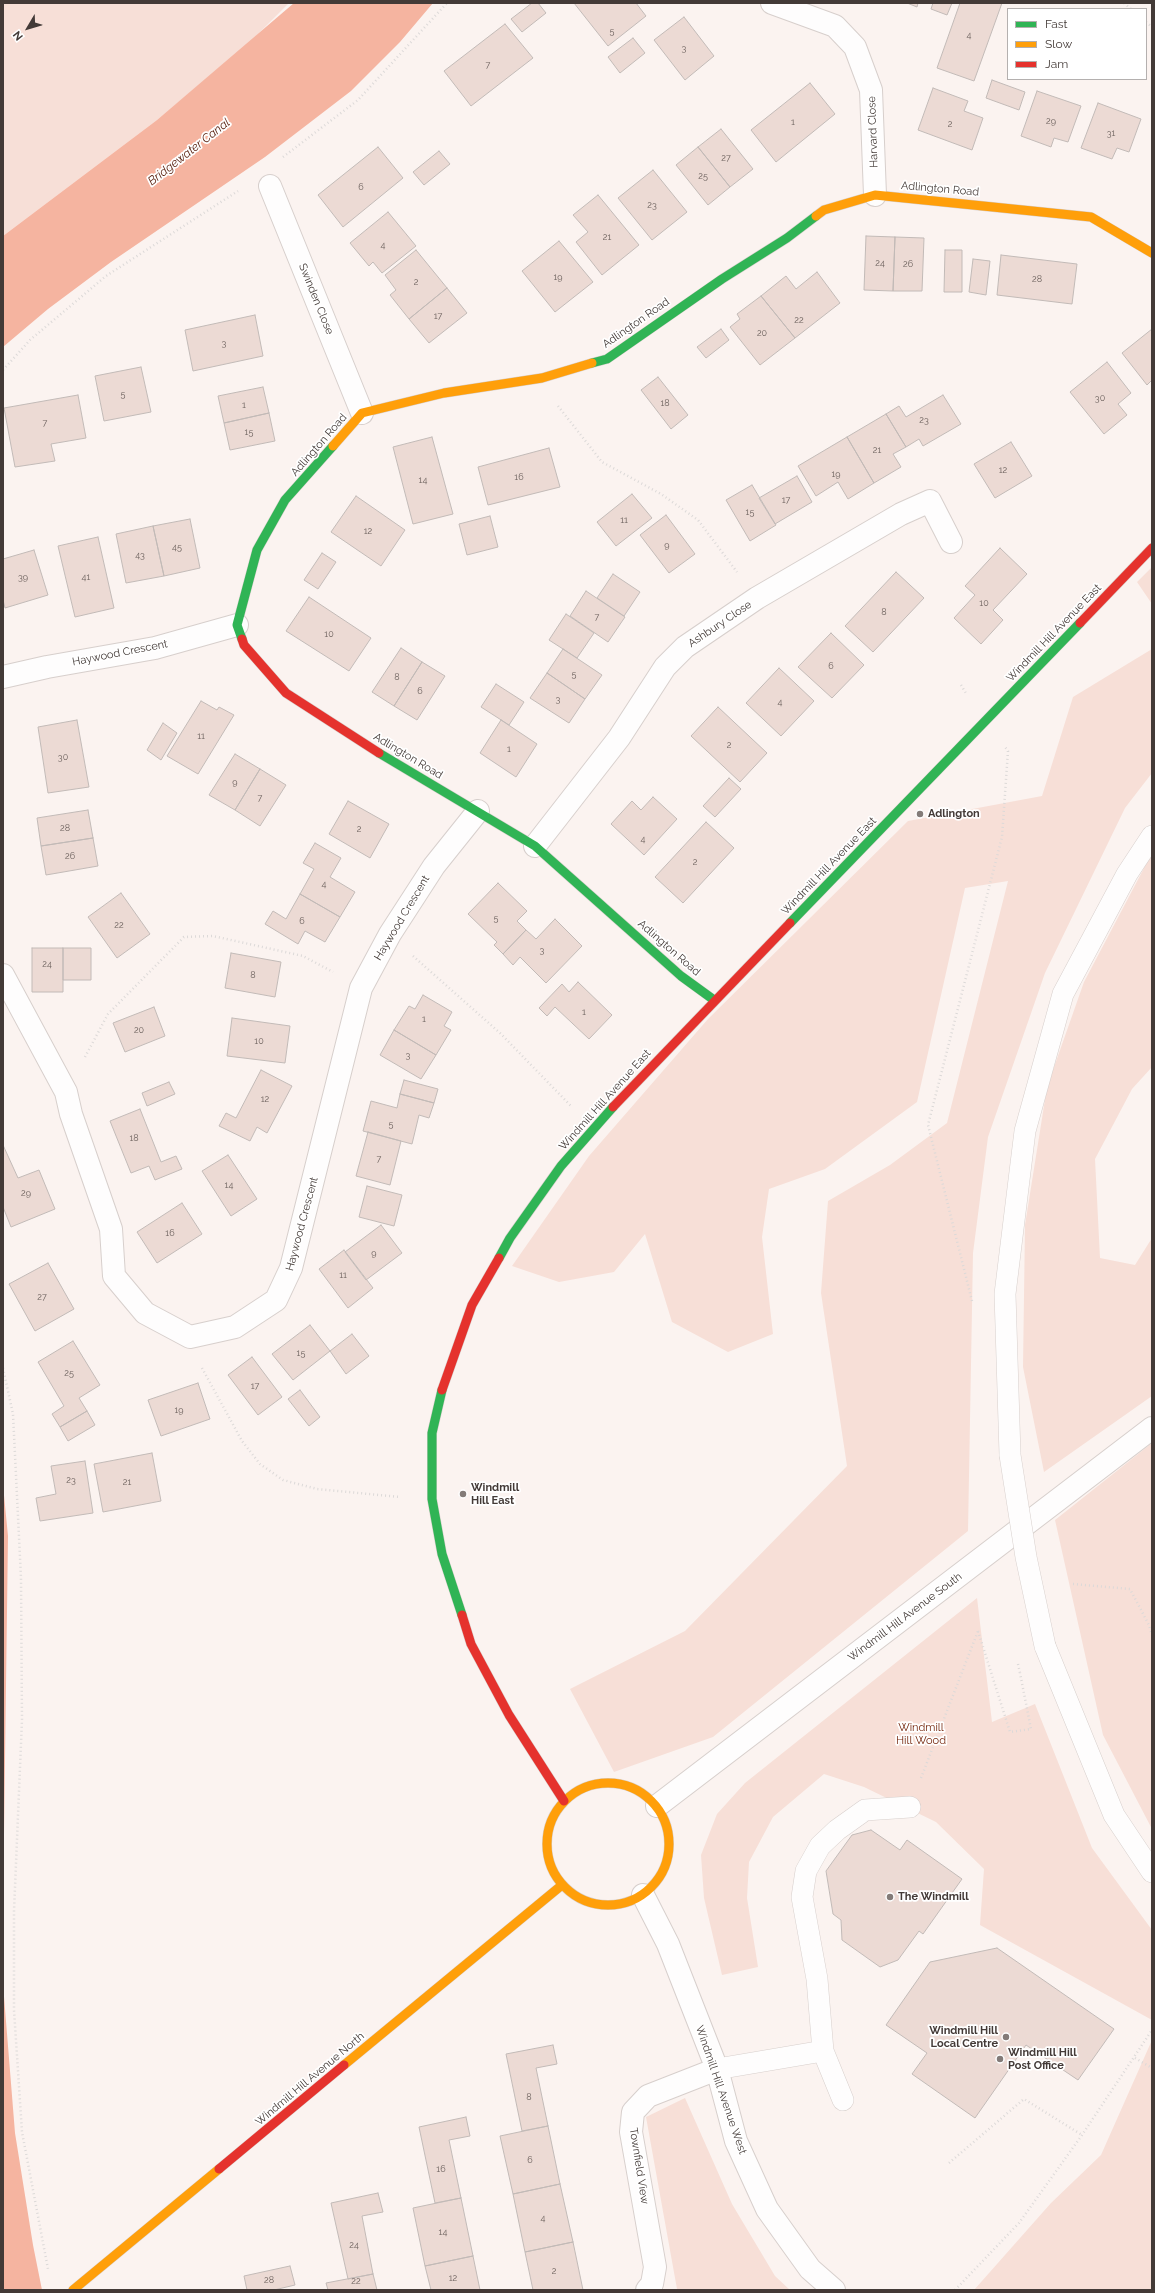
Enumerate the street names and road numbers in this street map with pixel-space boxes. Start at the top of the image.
street label: Harvard Close [865,96,881,168]
street label: Adlington Road [900,179,980,199]
street label: Swinden Close [296,261,336,337]
street label: Adlington Road [600,295,672,351]
street label: Adlington Road [288,411,350,479]
street label: Windmill Hill Avenue East [1004,581,1104,685]
street label: Ashbury Close [686,598,754,650]
street label: Haywood Crescent [71,637,169,669]
street label: Adlington Road [371,730,445,782]
street label: Windmill Hill Avenue East [779,814,879,918]
street label: Haywood Crescent [371,873,433,963]
street label: Adlington Road [635,917,703,979]
street label: Windmill Hill Avenue East [556,1047,654,1153]
street label: Haywood Crescent [283,1176,321,1272]
street label: Windmill Hill Avenue South [846,1570,964,1664]
street label: Windmill Hill Avenue West [693,2024,749,2156]
street label: Windmill Hill Avenue North [253,2030,367,2128]
street label: Townfield View [626,2127,652,2205]

